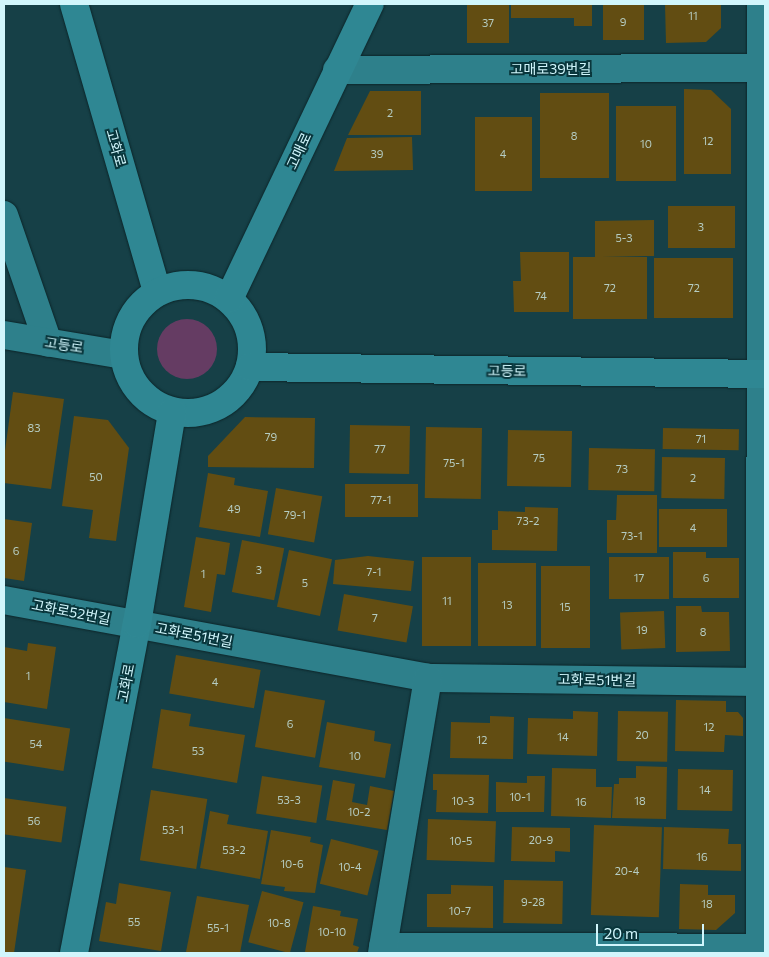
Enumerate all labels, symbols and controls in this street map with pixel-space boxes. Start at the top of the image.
house number: 11 [688,9,698,23]
house number: 9 [620,15,626,29]
house number: 37 [482,16,494,30]
street label: 고매로39번길 [511,61,591,77]
house number: 2 [387,106,393,120]
street label: 고화로 [103,127,129,169]
house number: 8 [571,129,577,143]
street label: 고매로 [283,130,315,172]
house number: 12 [703,134,713,148]
house number: 10 [640,137,652,151]
house number: 39 [371,147,383,161]
house number: 4 [500,147,506,161]
house number: 3 [698,220,704,234]
house number: 5-3 [615,231,633,245]
house number: 72 [604,281,616,295]
house number: 72 [688,281,700,295]
house number: 74 [535,289,547,303]
street label: 고등로 [44,334,84,356]
street label: 고등로 [488,362,526,380]
house number: 83 [28,421,40,435]
house number: 79 [265,430,277,444]
house number: 71 [696,432,706,446]
house number: 77 [374,442,386,456]
house number: 75 [533,451,545,465]
house number: 75-1 [443,456,465,470]
house number: 73 [616,462,628,476]
house number: 50 [89,470,103,484]
house number: 2 [690,471,696,485]
house number: 77-1 [371,493,391,507]
house number: 49 [227,502,241,516]
house number: 79-1 [284,508,306,522]
house number: 73-2 [517,514,539,528]
house number: 4 [690,521,696,535]
house number: 73-1 [621,529,643,543]
house number: 6 [13,544,19,558]
house number: 3 [256,563,262,577]
house number: 7-1 [366,565,382,579]
house number: 1 [201,567,205,581]
house number: 17 [634,571,644,585]
house number: 6 [703,571,709,585]
house number: 5 [302,576,308,590]
house number: 11 [442,594,452,608]
street label: 고화로52번길 [30,596,112,628]
house number: 13 [502,598,512,612]
house number: 15 [559,600,571,614]
house number: 7 [372,611,378,625]
street label: 고화로51번길 [154,619,234,651]
house number: 19 [636,623,648,637]
house number: 8 [700,625,706,639]
street label: 고화로 [114,662,138,704]
house number: 1 [26,669,30,683]
street label: 고화로51번길 [558,671,636,689]
house number: 4 [212,675,218,689]
house number: 6 [287,717,293,731]
house number: 12 [704,720,714,734]
house number: 20 [635,728,649,742]
house number: 14 [557,730,569,744]
house number: 12 [477,733,487,747]
house number: 54 [30,737,42,751]
house number: 53 [192,744,204,758]
house number: 10 [349,749,361,763]
house number: 14 [699,783,711,797]
house number: 10-1 [509,790,531,804]
house number: 53-3 [277,793,301,807]
house number: 10-3 [452,794,474,808]
house number: 18 [634,794,646,808]
house number: 16 [575,795,587,809]
house number: 10-2 [348,805,370,819]
house number: 56 [28,814,40,828]
house number: 53-1 [162,823,184,837]
house number: 20-9 [529,833,553,847]
house number: 10-5 [450,834,472,848]
house number: 53-2 [222,843,246,857]
house number: 16 [696,850,708,864]
house number: 10-6 [280,857,304,871]
house number: 10-4 [338,860,362,874]
house number: 20-4 [615,864,639,878]
house number: 9-28 [521,895,545,909]
house number: 18 [701,897,713,911]
house number: 10-7 [449,904,471,918]
scale bar [599,914,706,946]
house number: 55 [128,915,140,929]
house number: 10-8 [267,916,291,930]
house number: 55-1 [207,921,229,935]
text: 20 m [604,924,638,942]
house number: 10-10 [318,925,346,939]

